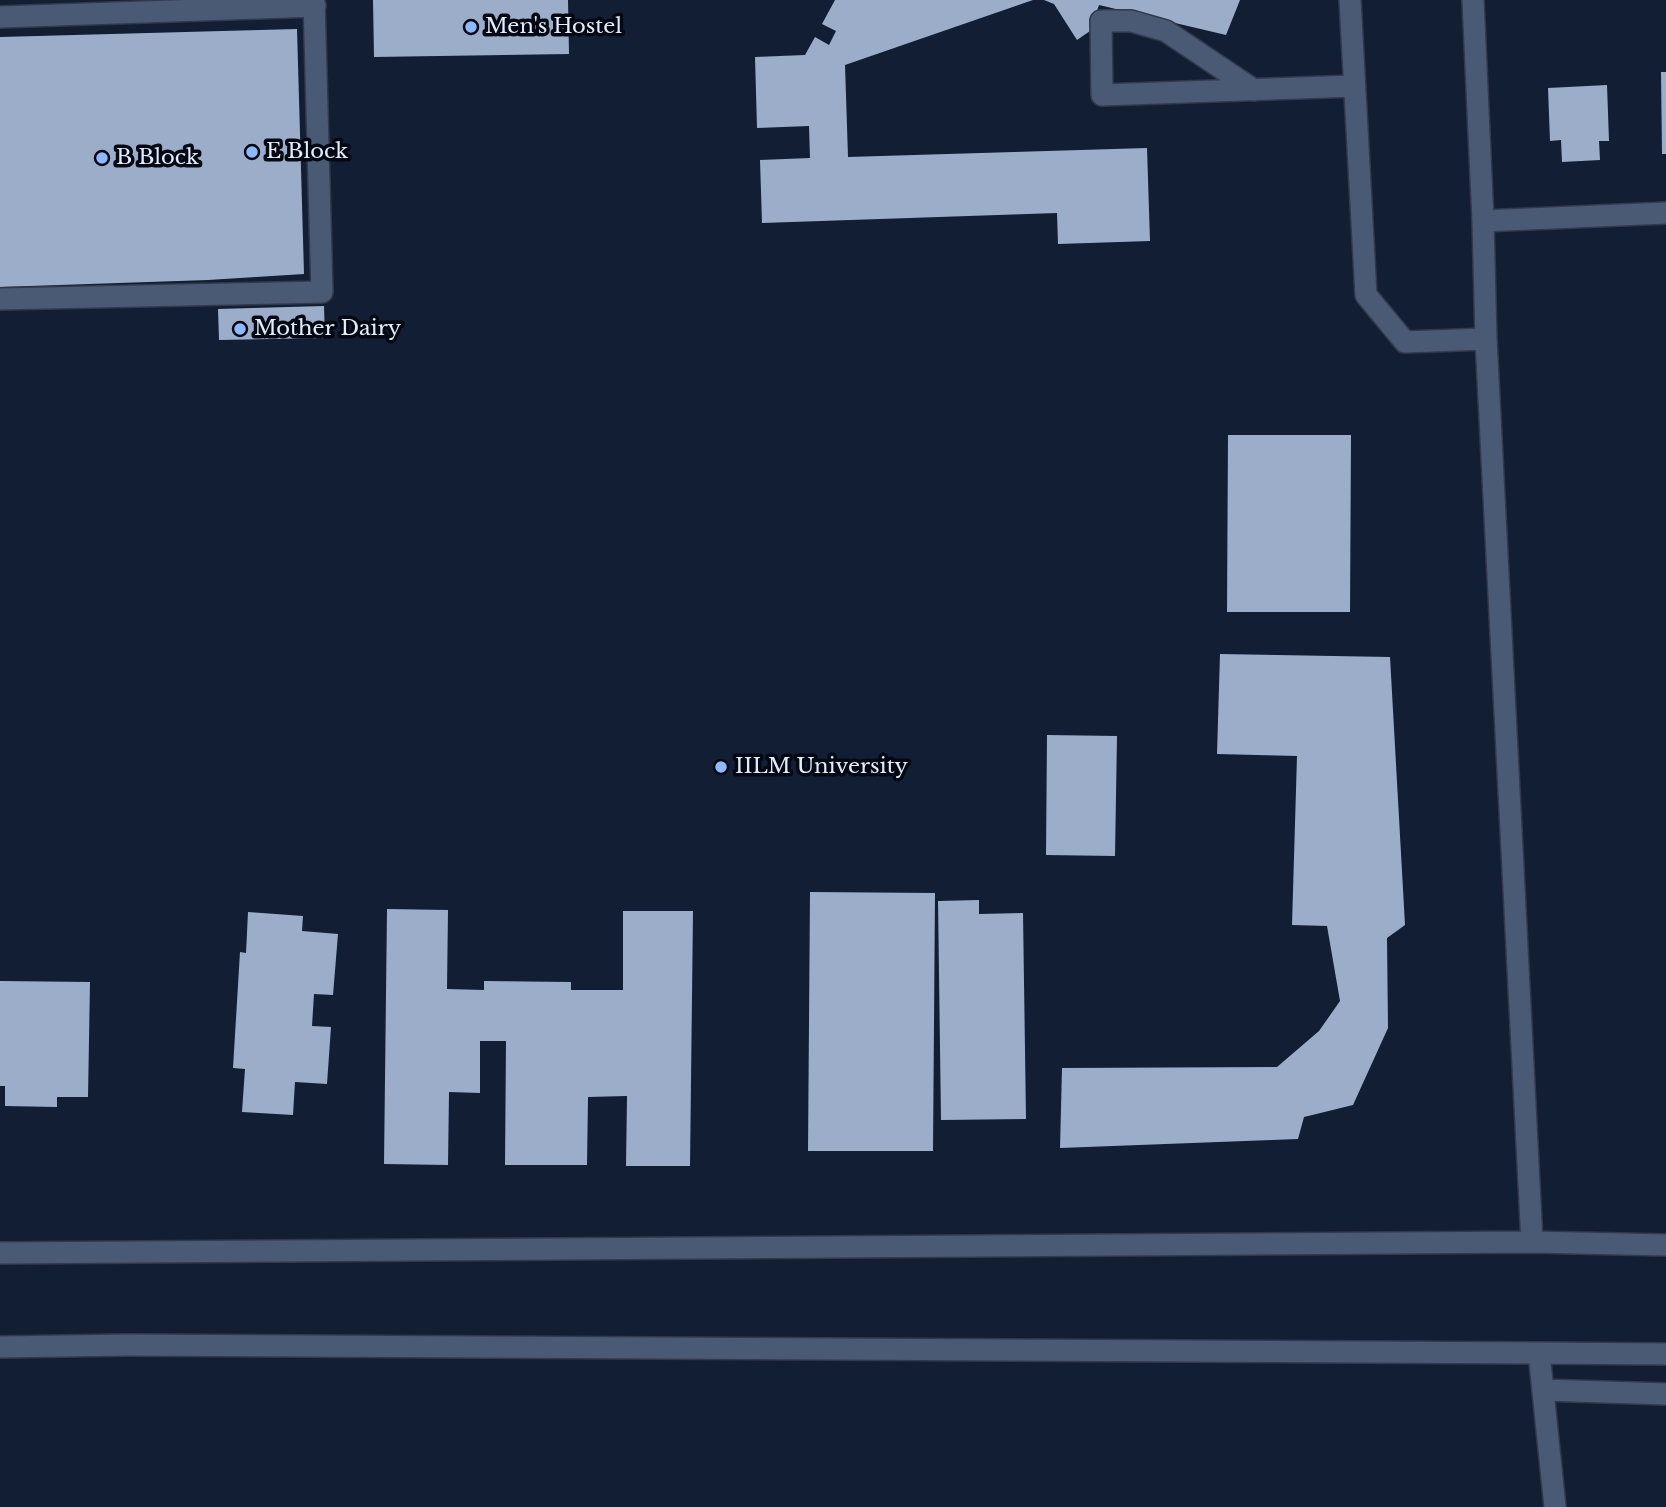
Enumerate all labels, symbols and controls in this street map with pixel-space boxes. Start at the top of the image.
place label: Men's Hostel [485,14,622,40]
marker: Men's Hostel [463,19,479,35]
place label: E Block [266,139,348,165]
marker: E Block [244,144,260,160]
place label: B Block [116,145,199,171]
marker: B Block [94,150,110,166]
place label: Mother Dairy [254,316,401,342]
marker: Mother Dairy [232,321,248,337]
place label: IILM University [735,754,908,780]
marker: IILM University [713,759,729,775]

